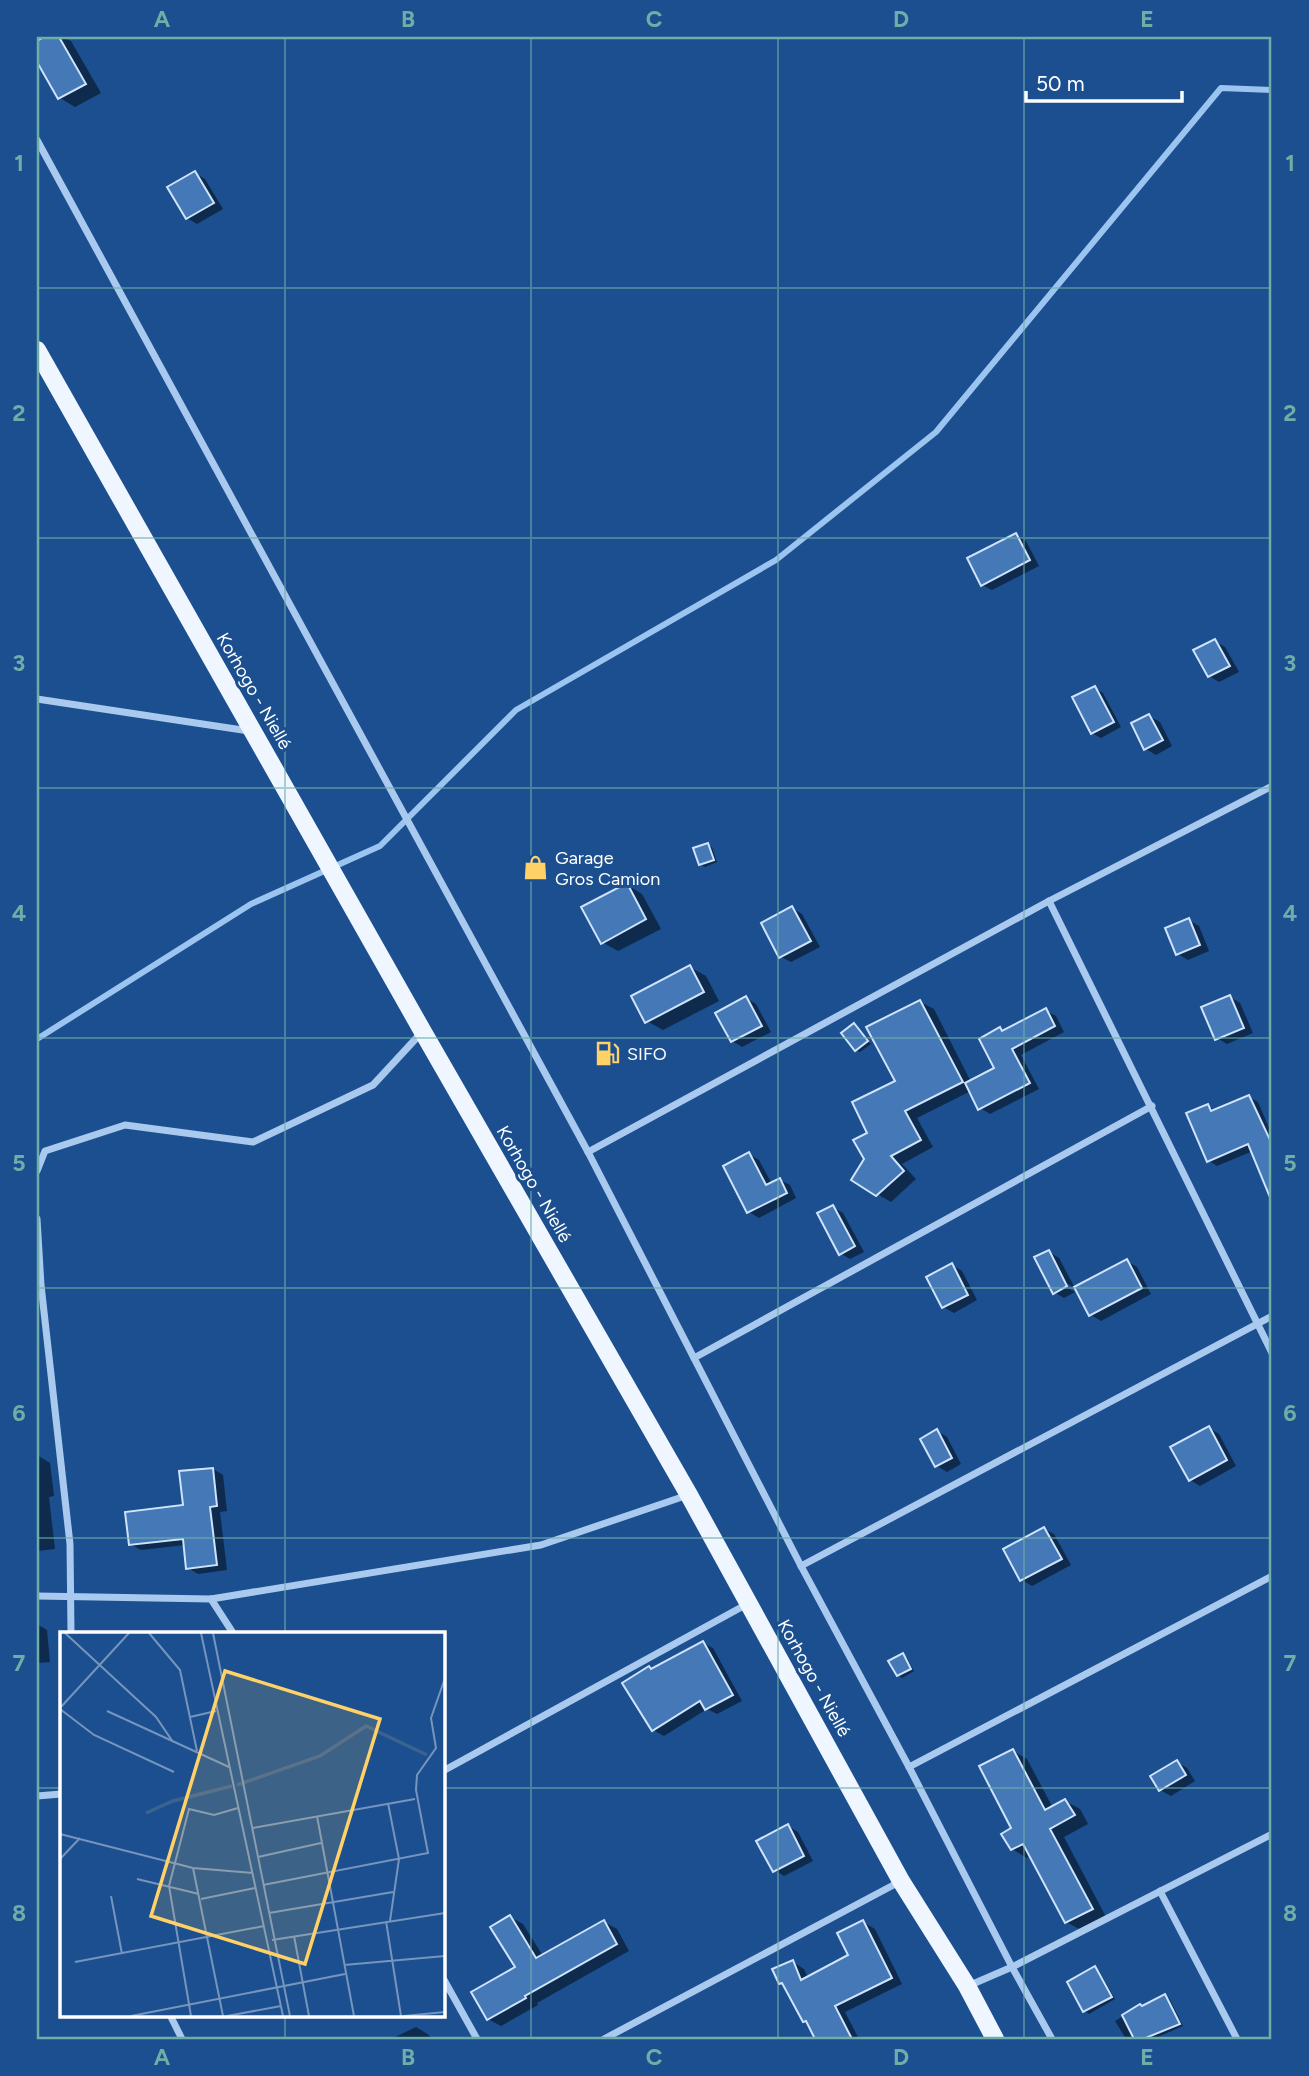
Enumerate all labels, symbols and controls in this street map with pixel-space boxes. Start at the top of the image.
text: A [154,5,171,33]
text: B [401,5,415,33]
text: C [646,5,663,33]
text: D [893,5,909,33]
text: E [1140,5,1154,33]
scale bar [1026,60,1181,104]
text: 50 m [1036,71,1085,96]
text: 1 [14,149,24,177]
text: 1 [1285,149,1295,177]
text: 2 [12,399,26,427]
text: 2 [1283,399,1297,427]
street label: Korhogo - Niellé [212,629,296,753]
text: 3 [13,649,25,677]
text: 3 [1284,649,1296,677]
place label: Garage Gros Camion [555,847,660,890]
shop icon: Garage Gros Camion [521,854,549,882]
text: 4 [12,899,26,927]
text: 4 [1283,899,1297,927]
fuel station icon: SIFO [593,1040,621,1068]
place label: SIFO [627,1043,667,1065]
street label: Korhogo - Niellé [492,1122,576,1246]
text: 5 [12,1149,26,1177]
text: 5 [1283,1149,1297,1177]
text: 6 [12,1399,26,1427]
text: 6 [1283,1399,1297,1427]
street label: Korhogo - Niellé [773,1615,855,1741]
inset map [60,1632,444,2016]
text: 7 [13,1649,26,1677]
text: 7 [1284,1649,1297,1677]
text: 8 [12,1899,26,1927]
text: 8 [1283,1899,1297,1927]
text: A [154,2043,171,2071]
text: B [401,2043,415,2071]
text: C [646,2043,663,2071]
text: D [893,2043,909,2071]
text: E [1140,2043,1154,2071]

